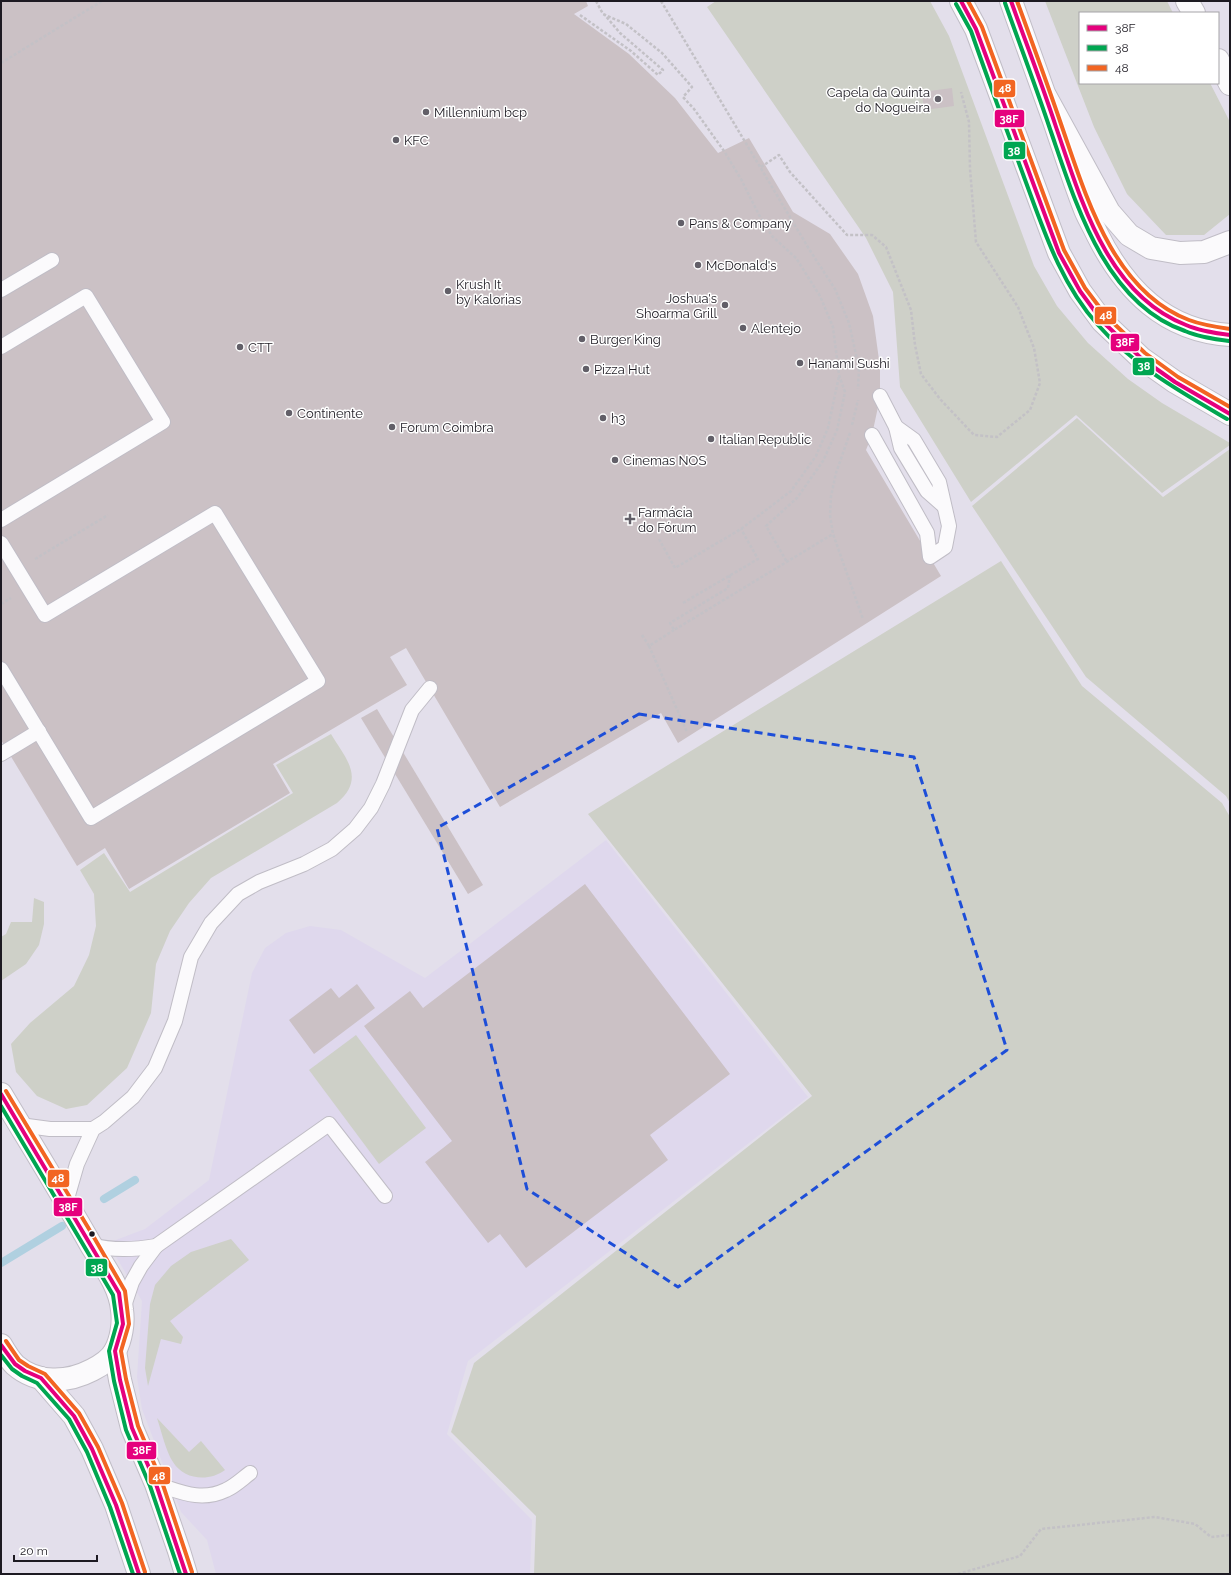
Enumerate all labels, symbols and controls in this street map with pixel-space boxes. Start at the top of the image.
legend [1079,12,1219,84]
text: 38F [1115,21,1136,35]
text: 38 [1115,41,1129,55]
text: 48 [1115,61,1129,75]
line badge: 48 [993,79,1016,98]
text: 48 [999,82,1012,95]
place label: Capela da Quinta do Nogueira [827,85,930,115]
marker: Capela da Quinta do Nogueira [933,94,943,104]
place label: Millennium bcp [434,105,527,120]
marker: Millennium bcp [421,107,431,117]
line badge: 38F [994,109,1025,128]
text: 38F [999,113,1019,126]
place label: KFC [404,133,429,148]
marker: KFC [391,135,401,145]
line badge: 38 [1003,141,1026,160]
text: 38 [1008,145,1021,158]
place label: Pans & Company [689,216,791,231]
marker: Pans & Company [676,218,686,228]
place label: McDonald's [706,258,776,273]
marker: McDonald's [693,260,703,270]
place label: Krush It by Kalorias [456,277,521,307]
marker: Krush It by Kalorias [443,286,453,296]
place label: Joshua's Shoarma Grill [636,291,717,321]
marker: Joshua's Shoarma Grill [720,300,730,310]
line badge: 48 [1094,306,1117,325]
text: 48 [1100,309,1113,322]
place label: Alentejo [751,321,801,336]
marker: Alentejo [738,323,748,333]
place label: Burger King [590,332,661,347]
line badge: 38F [1110,333,1140,352]
marker: Burger King [577,334,587,344]
text: 38F [1115,336,1135,349]
place label: CTT [248,340,273,355]
marker: CTT [235,342,245,352]
place label: Hanami Sushi [808,356,890,371]
line badge: 38 [1132,357,1155,376]
marker: Hanami Sushi [795,358,805,368]
text: 38 [1138,360,1151,373]
place label: Pizza Hut [594,362,650,377]
marker: Pizza Hut [581,364,591,374]
place label: Continente [297,406,363,421]
marker: Continente [284,408,294,418]
place label: h3 [611,411,626,426]
marker: h3 [598,413,608,423]
place label: Forum Coimbra [400,420,494,435]
marker: Forum Coimbra [387,422,397,432]
place label: Italian Republic [719,432,811,447]
marker: Italian Republic [706,434,716,444]
place label: Cinemas NOS [623,453,706,468]
marker: Cinemas NOS [610,455,620,465]
place label: Farmácia do Fórum [638,505,696,535]
marker: Farmácia do Fórum [625,514,635,524]
line badge: 48 [47,1169,70,1188]
text: 48 [52,1172,65,1185]
line badge: 38F [53,1197,83,1217]
text: 38F [58,1201,78,1214]
unlabelled marker [87,1229,97,1239]
line badge: 38 [85,1258,108,1277]
text: 38 [91,1262,104,1275]
line badge: 38F [126,1441,157,1460]
text: 38F [132,1444,152,1457]
line badge: 48 [148,1466,171,1485]
text: 48 [153,1470,166,1483]
scale bar [14,1537,97,1563]
text: 20 m [20,1544,48,1558]

